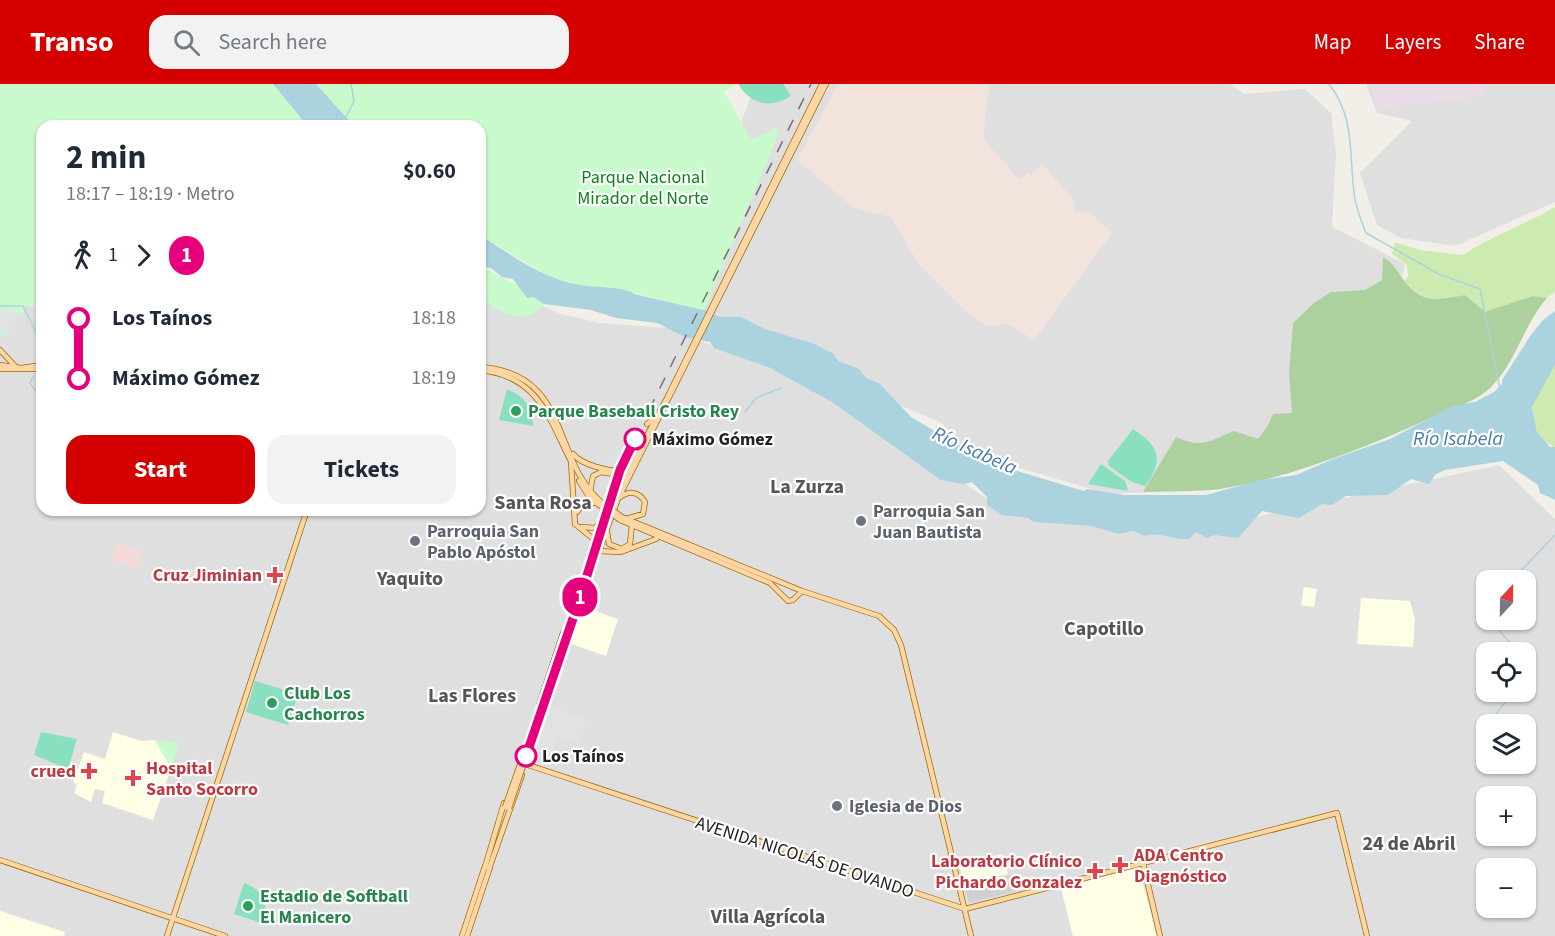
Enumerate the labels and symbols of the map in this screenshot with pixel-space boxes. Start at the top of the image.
park label: Parque Nacional Mirador del Norte [577,165,709,211]
place label: Parque Baseball Cristo Rey [528,399,740,424]
marker: Parque Baseball Cristo Rey [509,404,523,418]
water label: Río Isabela [928,420,1022,482]
water label: Río Isabela [1413,425,1503,453]
place label: Máximo Gómez [652,427,773,452]
marker: Máximo Gómez [624,428,646,450]
district label: La Zurza [770,473,844,501]
district label: Santa Rosa [494,489,592,517]
place label: Parroquia San Juan Bautista [873,499,985,545]
marker: Parroquia San Juan Bautista [854,514,868,528]
place label: Parroquia San Pablo Apóstol [427,519,539,565]
marker: Parroquia San Pablo Apóstol [408,534,422,548]
place label: Cruz Jiminian [153,563,262,588]
district label: Yaquito [376,565,443,593]
marker: Cruz Jiminian [266,566,284,584]
north arrow [1476,570,1536,630]
line badge: 1 [560,578,600,616]
district label: Capotillo [1064,615,1144,643]
place label: Club Los Cachorros [284,681,365,727]
district label: Las Flores [428,682,516,710]
marker: Club Los Cachorros [265,696,279,710]
place label: Los Taínos [542,744,624,769]
marker: Los Taínos [515,745,537,767]
place label: Hospital Santo Socorro [146,756,258,802]
place label: crued [31,759,76,784]
marker: crued [80,762,98,780]
marker: Hospital Santo Socorro [124,769,142,787]
place label: Iglesia de Dios [849,794,962,819]
marker: Iglesia de Dios [830,799,844,813]
street label: AVENIDA NICOLÁS DE OVANDO [692,810,917,905]
district label: 24 de Abril [1362,830,1456,858]
place label: ADA Centro Diagnóstico [1133,843,1227,889]
place label: Laboratorio Clínico Pichardo Gonzalez [931,849,1082,895]
marker: ADA Centro Diagnóstico [1111,856,1129,874]
marker: Laboratorio Clínico Pichardo Gonzalez [1086,862,1104,880]
place label: Estadio de Softball El Manicero [260,884,408,930]
marker: Estadio de Softball El Manicero [241,899,255,913]
district label: Villa Agrícola [710,903,825,931]

